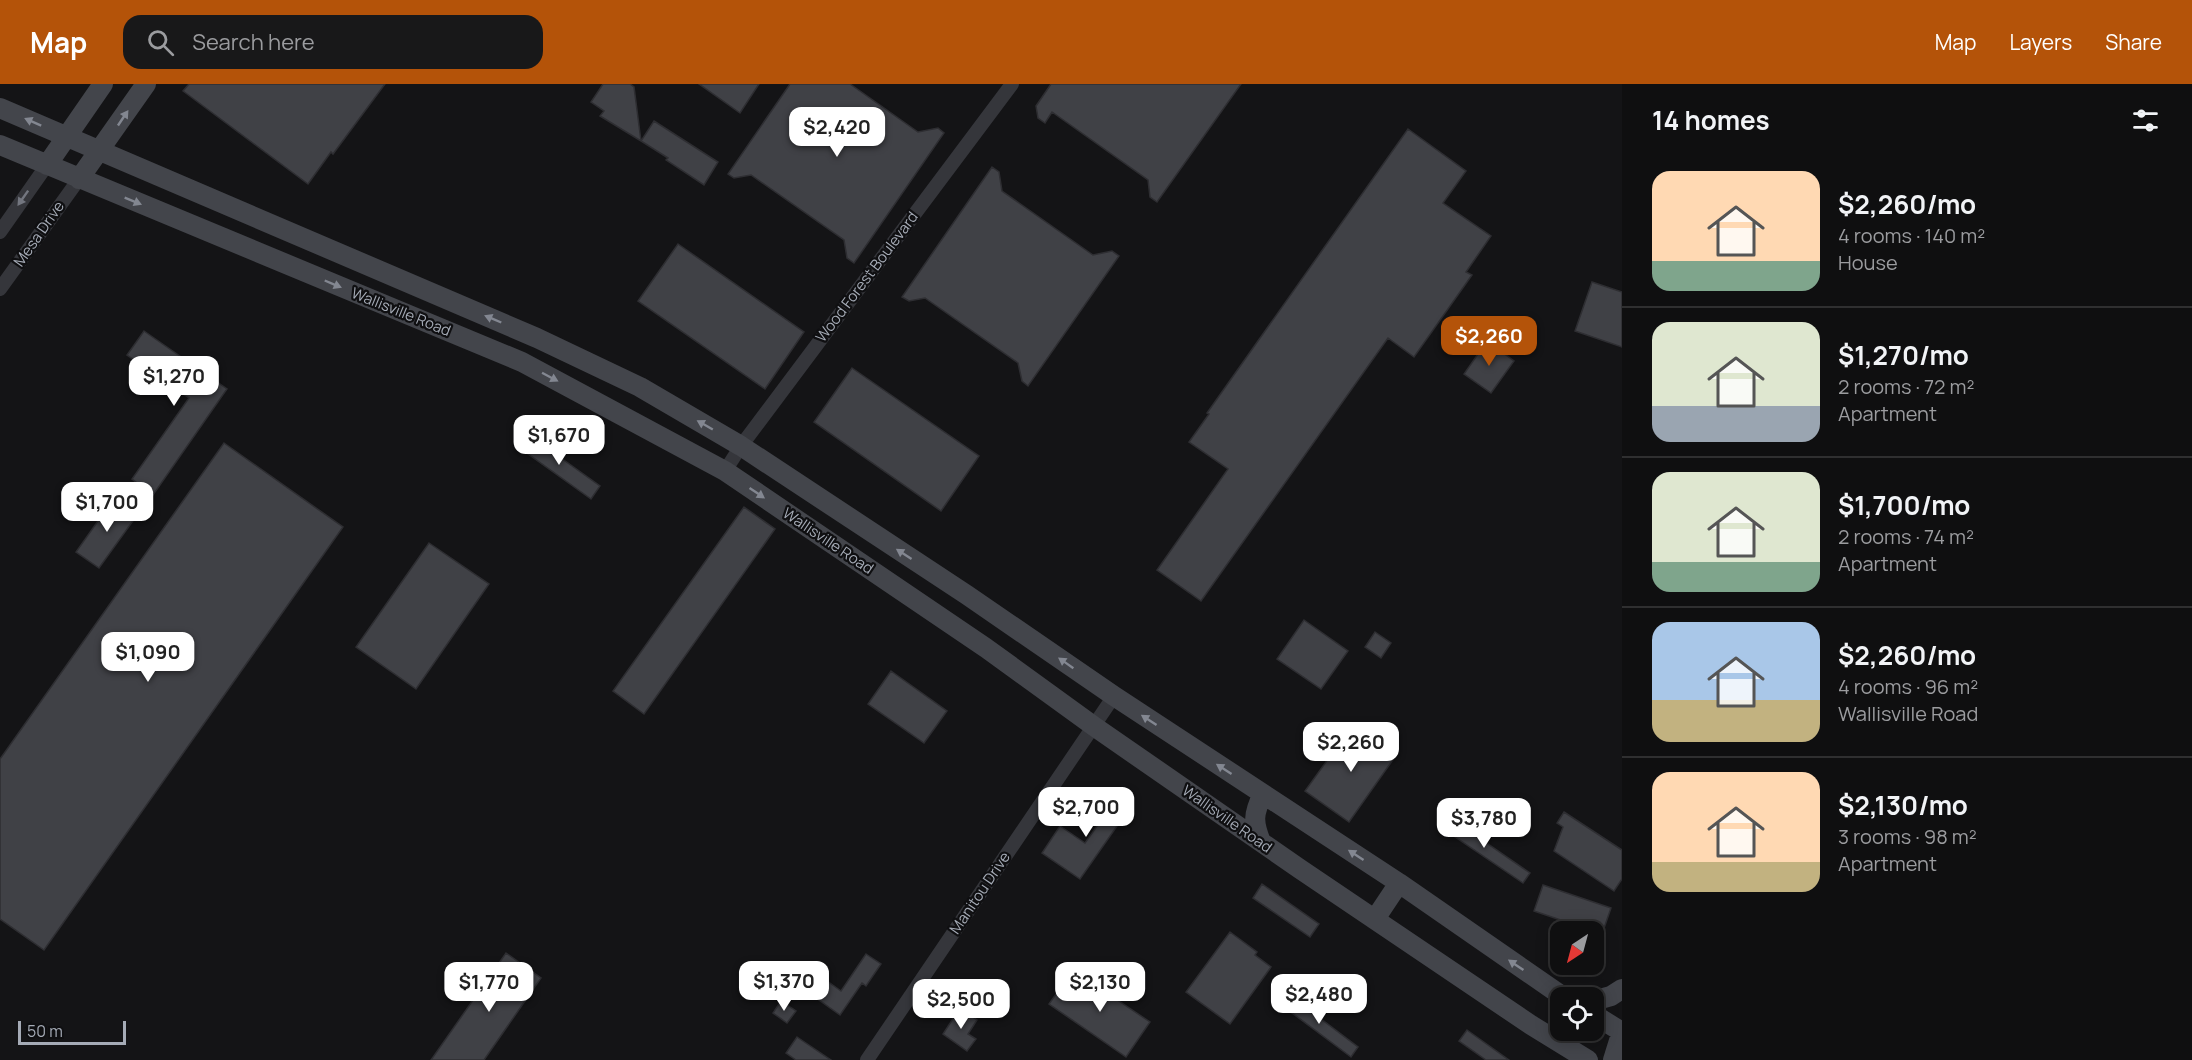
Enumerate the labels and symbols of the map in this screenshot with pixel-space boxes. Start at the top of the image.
pin: $2,420 [788,107,886,158]
one-way arrow [118,109,129,126]
one-way arrow [24,117,42,126]
one-way arrow [17,190,29,206]
one-way arrow [125,196,143,206]
street label: Mesa Drive [8,197,69,271]
street label: Wood Forest Boulevard [811,207,923,346]
one-way arrow [324,280,342,289]
street label: Wallisville Road [348,282,454,341]
one-way arrow [485,315,502,324]
pin: $2,260 [1440,316,1538,367]
pin: $1,270 [125,356,223,407]
one-way arrow [542,372,559,382]
pin: $1,670 [510,415,608,466]
one-way arrow [697,420,713,431]
pin: $1,700 [58,482,156,533]
one-way arrow [749,487,765,498]
street label: Wallisville Road [779,502,878,579]
one-way arrow [896,548,912,559]
pin: $1,090 [99,632,197,683]
one-way arrow [1058,657,1074,669]
one-way arrow [1141,715,1157,726]
pin: $2,260 [1302,722,1400,773]
one-way arrow [1216,764,1232,775]
street label: Wallisville Road [1178,780,1276,857]
pin: $2,700 [1037,787,1135,838]
pin: $3,780 [1435,798,1533,849]
street label: Manitou Drive [944,847,1015,938]
one-way arrow [1347,849,1364,860]
north arrow [1550,921,1604,975]
one-way arrow [1509,959,1525,971]
pin: $1,370 [735,961,833,1012]
pin: $1,770 [440,962,538,1013]
pin: $2,130 [1051,962,1149,1013]
pin: $2,480 [1270,974,1368,1025]
pin: $2,500 [912,979,1010,1030]
scale bar [18,1018,126,1046]

